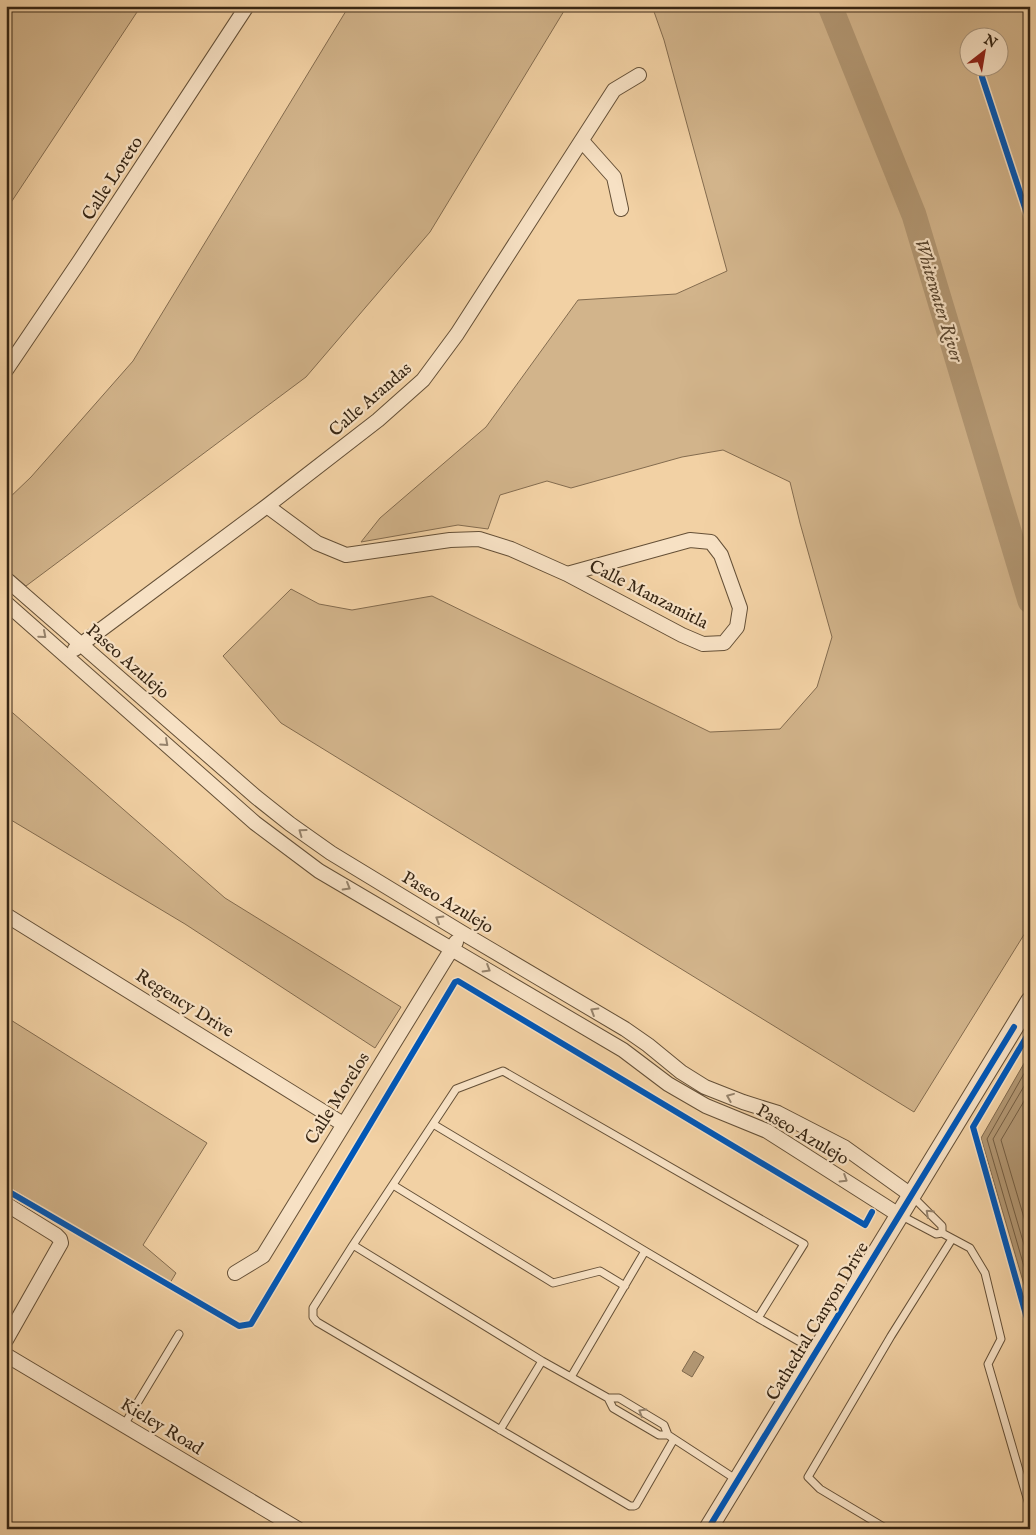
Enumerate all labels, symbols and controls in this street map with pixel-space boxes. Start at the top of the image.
north arrow [958,28,1008,78]
text: N [979,30,1000,53]
street label: Calle Loreto [77,132,149,225]
water label: Whitewater River [908,236,969,367]
street label: Calle Arandas [325,358,417,442]
street label: Calle Manzamitla [585,555,712,635]
street label: Paseo Azulejo [81,620,174,705]
one-way arrow [37,629,46,638]
one-way arrow [159,737,168,746]
one-way arrow [298,829,308,838]
street label: Paseo Azulejo [397,867,498,940]
one-way arrow [341,880,350,890]
one-way arrow [435,916,444,925]
one-way arrow [481,963,490,973]
street label: Regency Drive [131,965,238,1044]
one-way arrow [590,1007,599,1017]
street label: Calle Morelos [301,1048,376,1149]
one-way arrow [726,1093,735,1104]
street label: Paseo Azulejo [752,1100,853,1171]
one-way arrow [838,1173,847,1183]
one-way arrow [926,1210,935,1219]
street label: Cathedral Canyon Drive [762,1238,875,1405]
street label: Kieley Road [116,1394,207,1461]
one-way arrow [638,1408,647,1418]

